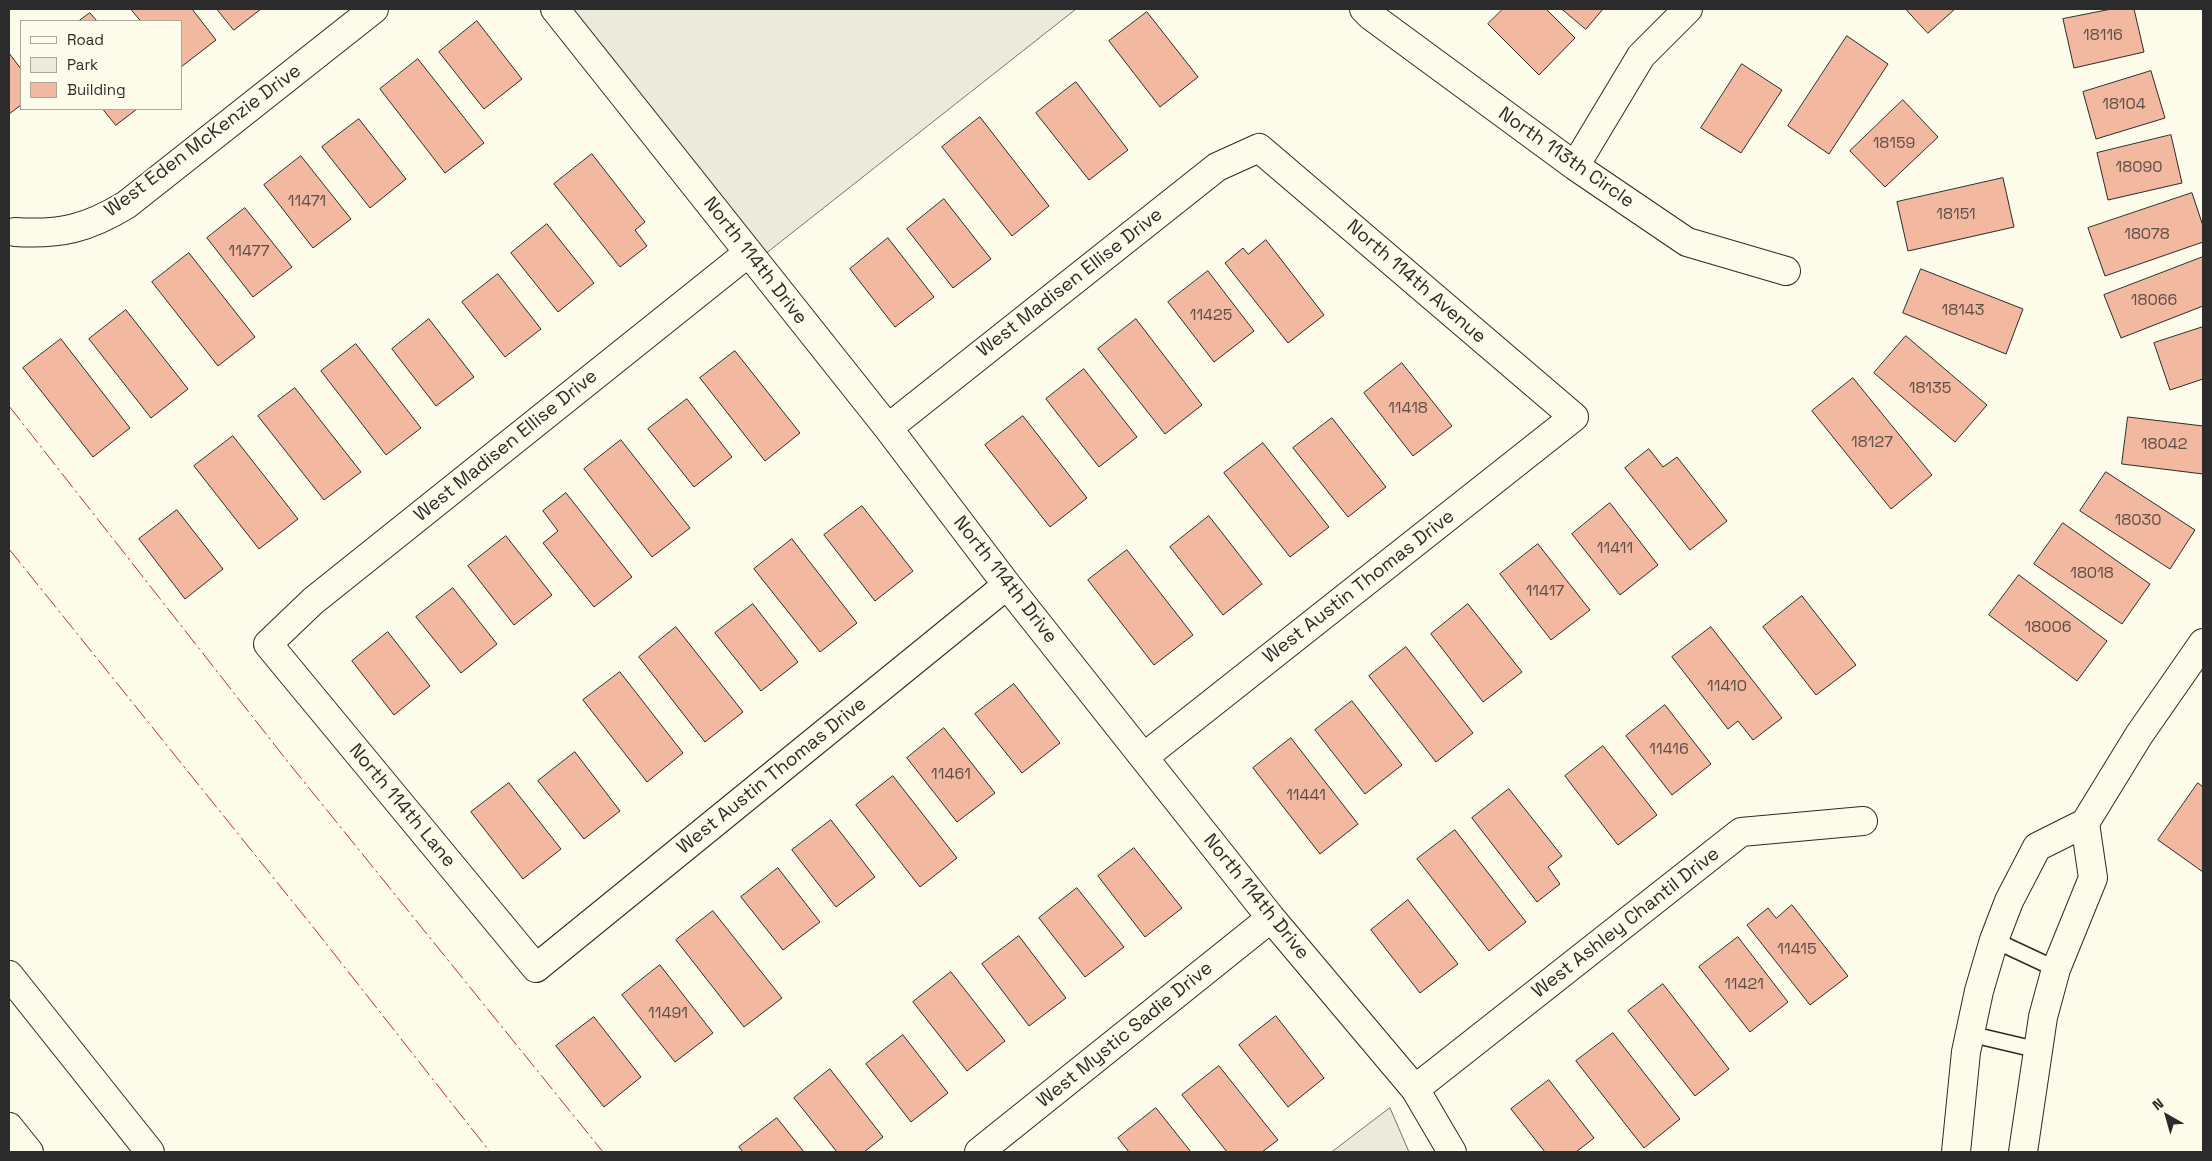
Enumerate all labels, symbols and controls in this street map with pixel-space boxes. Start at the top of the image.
legend [20,20,182,110]
house number: 18116 [2083,26,2123,46]
text: Road [67,30,104,49]
text: Park [67,55,98,74]
street label: West Eden McKenzie Drive [100,60,306,222]
text: Building [67,80,126,99]
house number: 18104 [2102,95,2146,115]
street label: North 113th Circle [1494,103,1638,213]
house number: 18159 [1873,134,1915,154]
house number: 18090 [2116,158,2162,178]
house number: 11471 [288,192,326,212]
street label: North 114th Drive [698,193,812,329]
street label: West Madisen Ellise Drive [973,203,1167,363]
house number: 18151 [1936,205,1976,225]
street label: North 114th Avenue [1342,215,1490,349]
house number: 18078 [2124,225,2170,245]
house number: 11477 [229,242,269,262]
house number: 18066 [2131,291,2177,311]
house number: 18143 [1941,301,1985,321]
house number: 11425 [1190,306,1232,326]
street label: West Madisen Ellise Drive [410,365,602,527]
house number: 18135 [1909,379,1951,399]
house number: 11418 [1388,399,1428,419]
house number: 18127 [1851,433,1893,453]
house number: 18042 [2141,435,2187,455]
street label: West Austin Thomas Drive [1259,505,1459,669]
house number: 18030 [2115,511,2161,531]
street label: North 114th Drive [948,512,1062,648]
house number: 11411 [1597,539,1633,559]
house number: 18018 [2070,564,2114,584]
house number: 11417 [1526,582,1564,602]
house number: 18006 [2025,618,2071,638]
house number: 11410 [1707,677,1747,697]
street label: West Austin Thomas Drive [673,693,871,859]
street label: North 114th Lane [344,740,460,872]
house number: 11416 [1649,740,1689,760]
house number: 11461 [931,765,971,785]
house number: 11441 [1286,786,1326,806]
street label: North 114th Drive [1198,829,1314,965]
street label: West Ashley Chantil Drive [1528,843,1724,1003]
house number: 11415 [1777,940,1817,960]
street label: West Mystic Sadie Drive [1033,957,1217,1113]
house number: 11421 [1724,975,1764,995]
house number: 11491 [648,1004,688,1024]
north arrow [2142,1091,2192,1141]
text: N [2149,1094,2167,1114]

